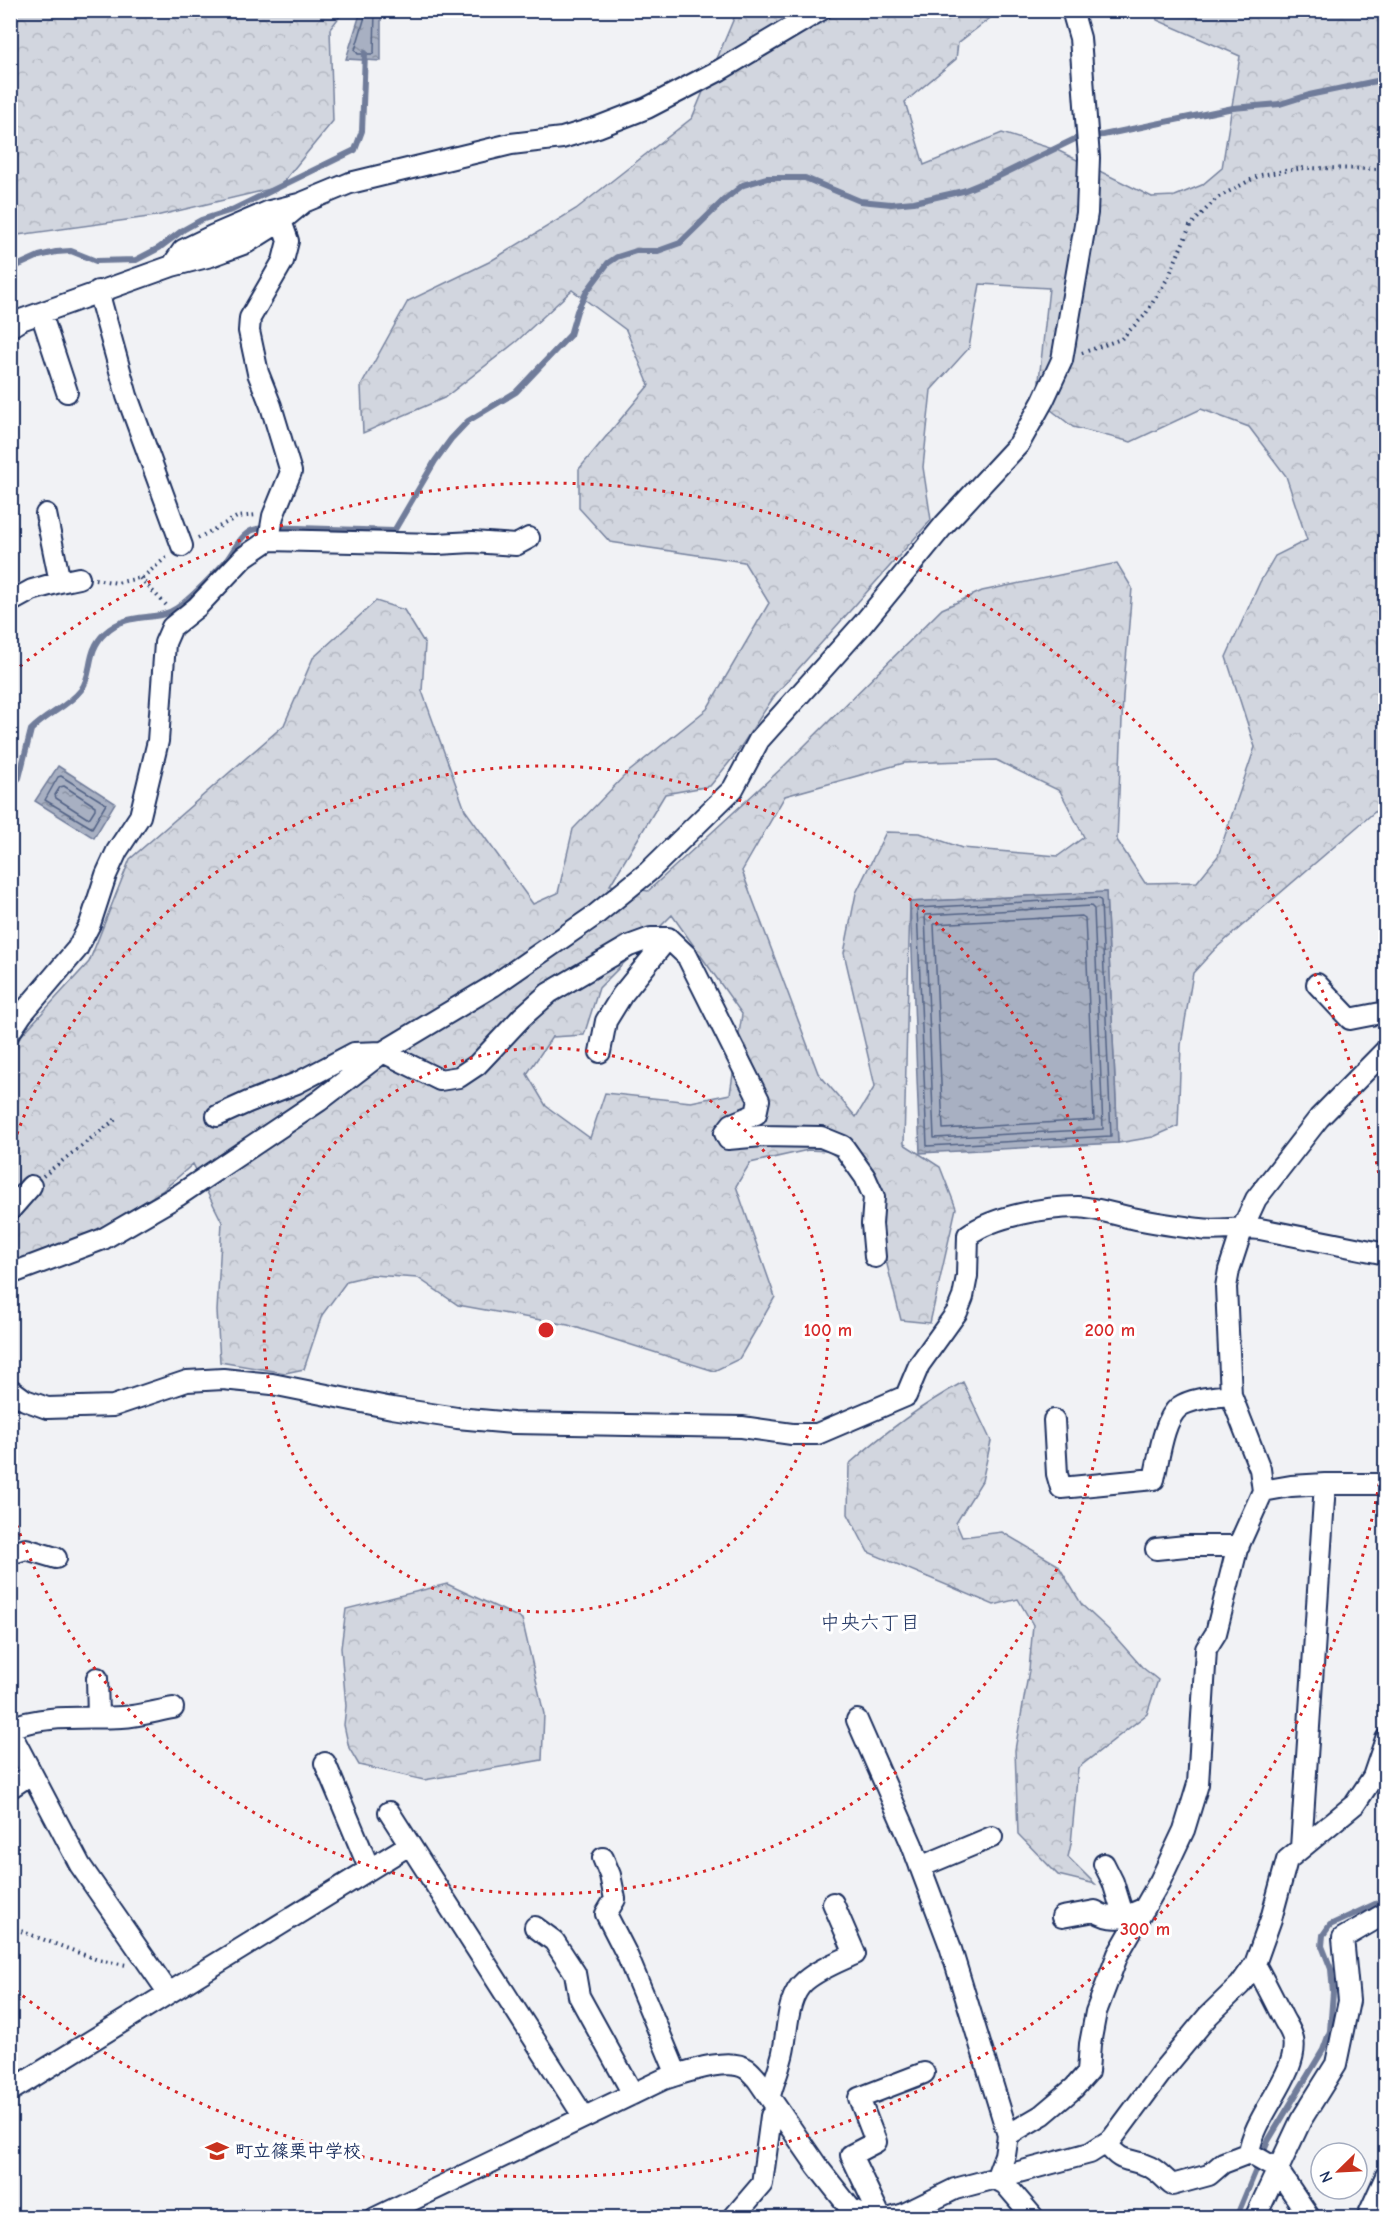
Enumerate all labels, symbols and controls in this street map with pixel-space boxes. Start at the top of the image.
centre of rings [536,1320,556,1340]
text: 100 m [804,1320,852,1341]
text: 200 m [1085,1320,1135,1341]
district label: 中央六丁目 [820,1611,920,1634]
text: 300 m [1120,1919,1170,1940]
school or university icon: 町立篠栗中学校 [204,2138,230,2164]
place label: 町立篠栗中学校 [235,2141,361,2162]
north arrow [1309,2141,1369,2201]
text: N [1316,2168,1337,2185]

